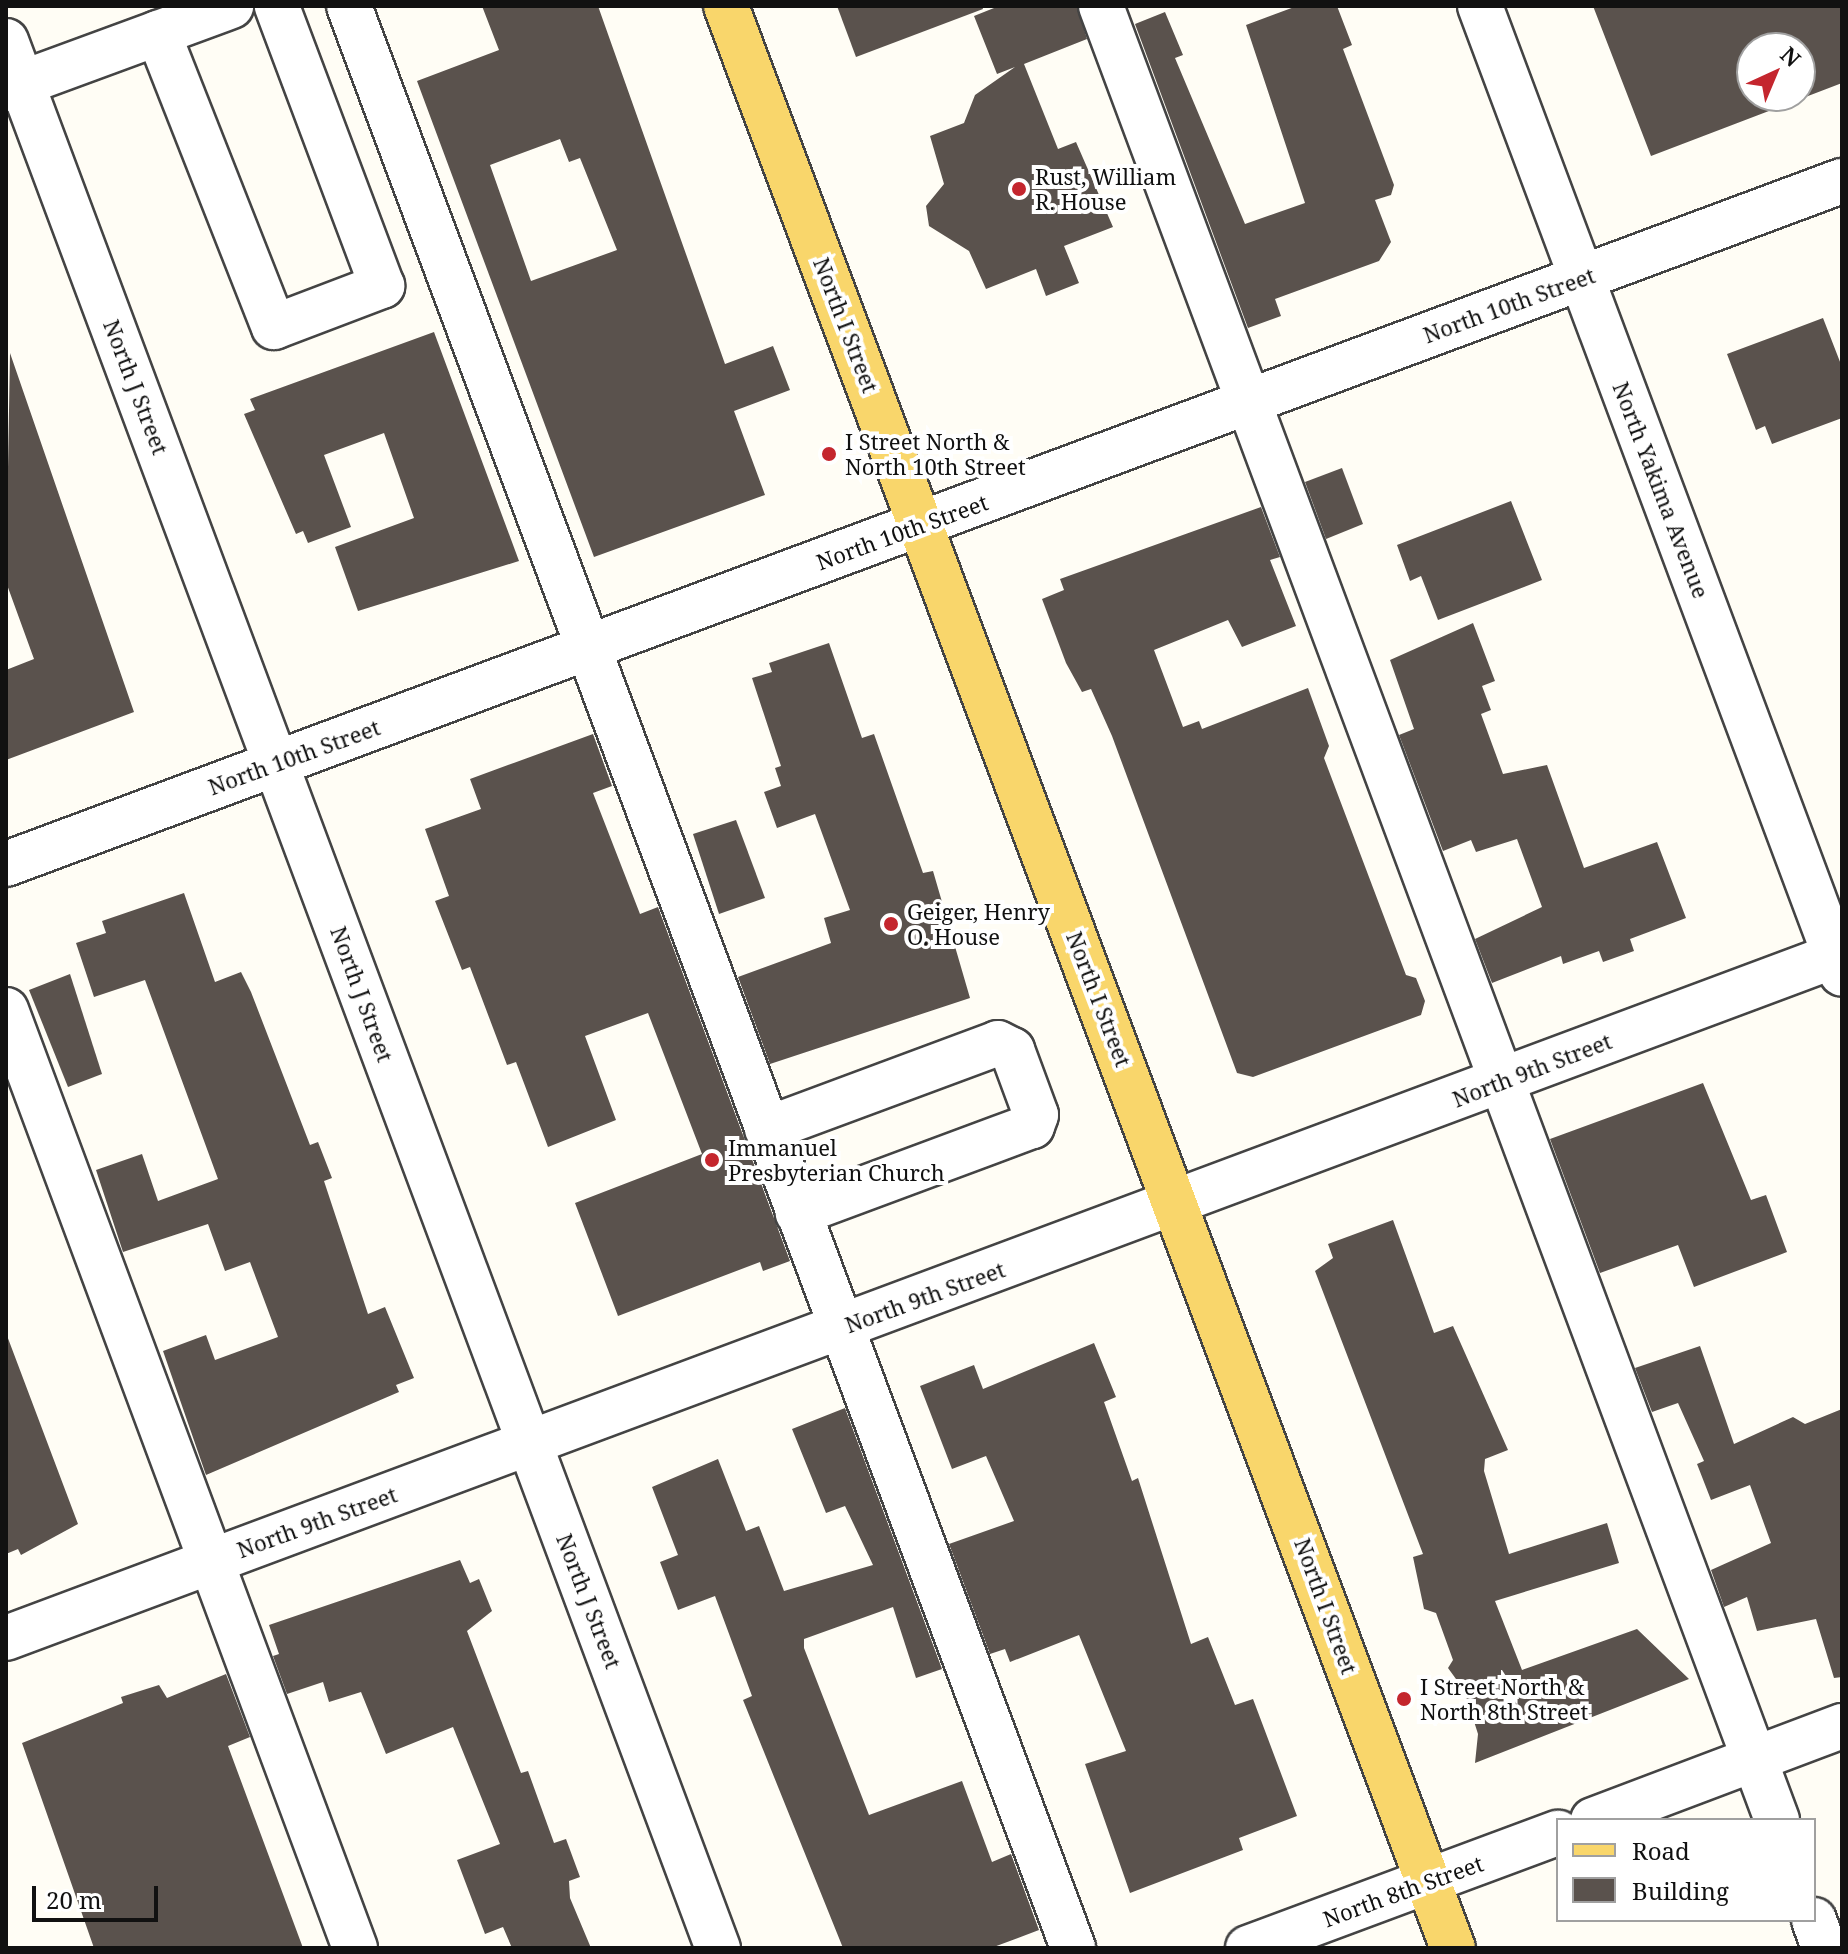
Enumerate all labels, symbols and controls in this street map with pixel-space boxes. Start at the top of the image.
north arrow [1736,32,1816,112]
text: N [1775,39,1808,73]
place label: Rust, William R. House [1035,163,1176,214]
marker: Rust, William R. House [1010,180,1028,198]
street label: North I Street [808,254,884,396]
street label: North 10th Street [1420,262,1598,348]
street label: North J Street [98,316,174,458]
street label: North Yakima Avenue [1608,378,1714,602]
place label: I Street North & North 10th Street [845,428,1026,480]
marker: I Street North & North 10th Street [820,445,838,463]
street label: North 10th Street [813,489,991,575]
street label: North 10th Street [205,714,383,800]
place label: Geiger, Henry O. House [907,898,1050,950]
marker: Geiger, Henry O. House [882,915,900,933]
street label: North J Street [325,923,399,1065]
street label: North I Street [1061,928,1137,1070]
street label: North 9th Street [1449,1028,1615,1112]
place label: Immanuel Presbyterian Church [728,1134,945,1186]
marker: Immanuel Presbyterian Church [703,1151,721,1169]
street label: North 9th Street [841,1256,1009,1338]
street label: North 9th Street [233,1481,401,1563]
street label: North J Street [551,1530,627,1672]
street label: North I Street [1289,1535,1363,1677]
place label: I Street North & North 8th Street [1420,1673,1588,1724]
marker: I Street North & North 8th Street [1395,1690,1413,1708]
legend [1556,1818,1816,1922]
text: Road [1632,1834,1690,1867]
street label: North 8th Street [1319,1850,1487,1932]
scale bar [36,1870,162,1920]
text: Building [1632,1874,1729,1907]
text: 20 m [46,1883,102,1916]

